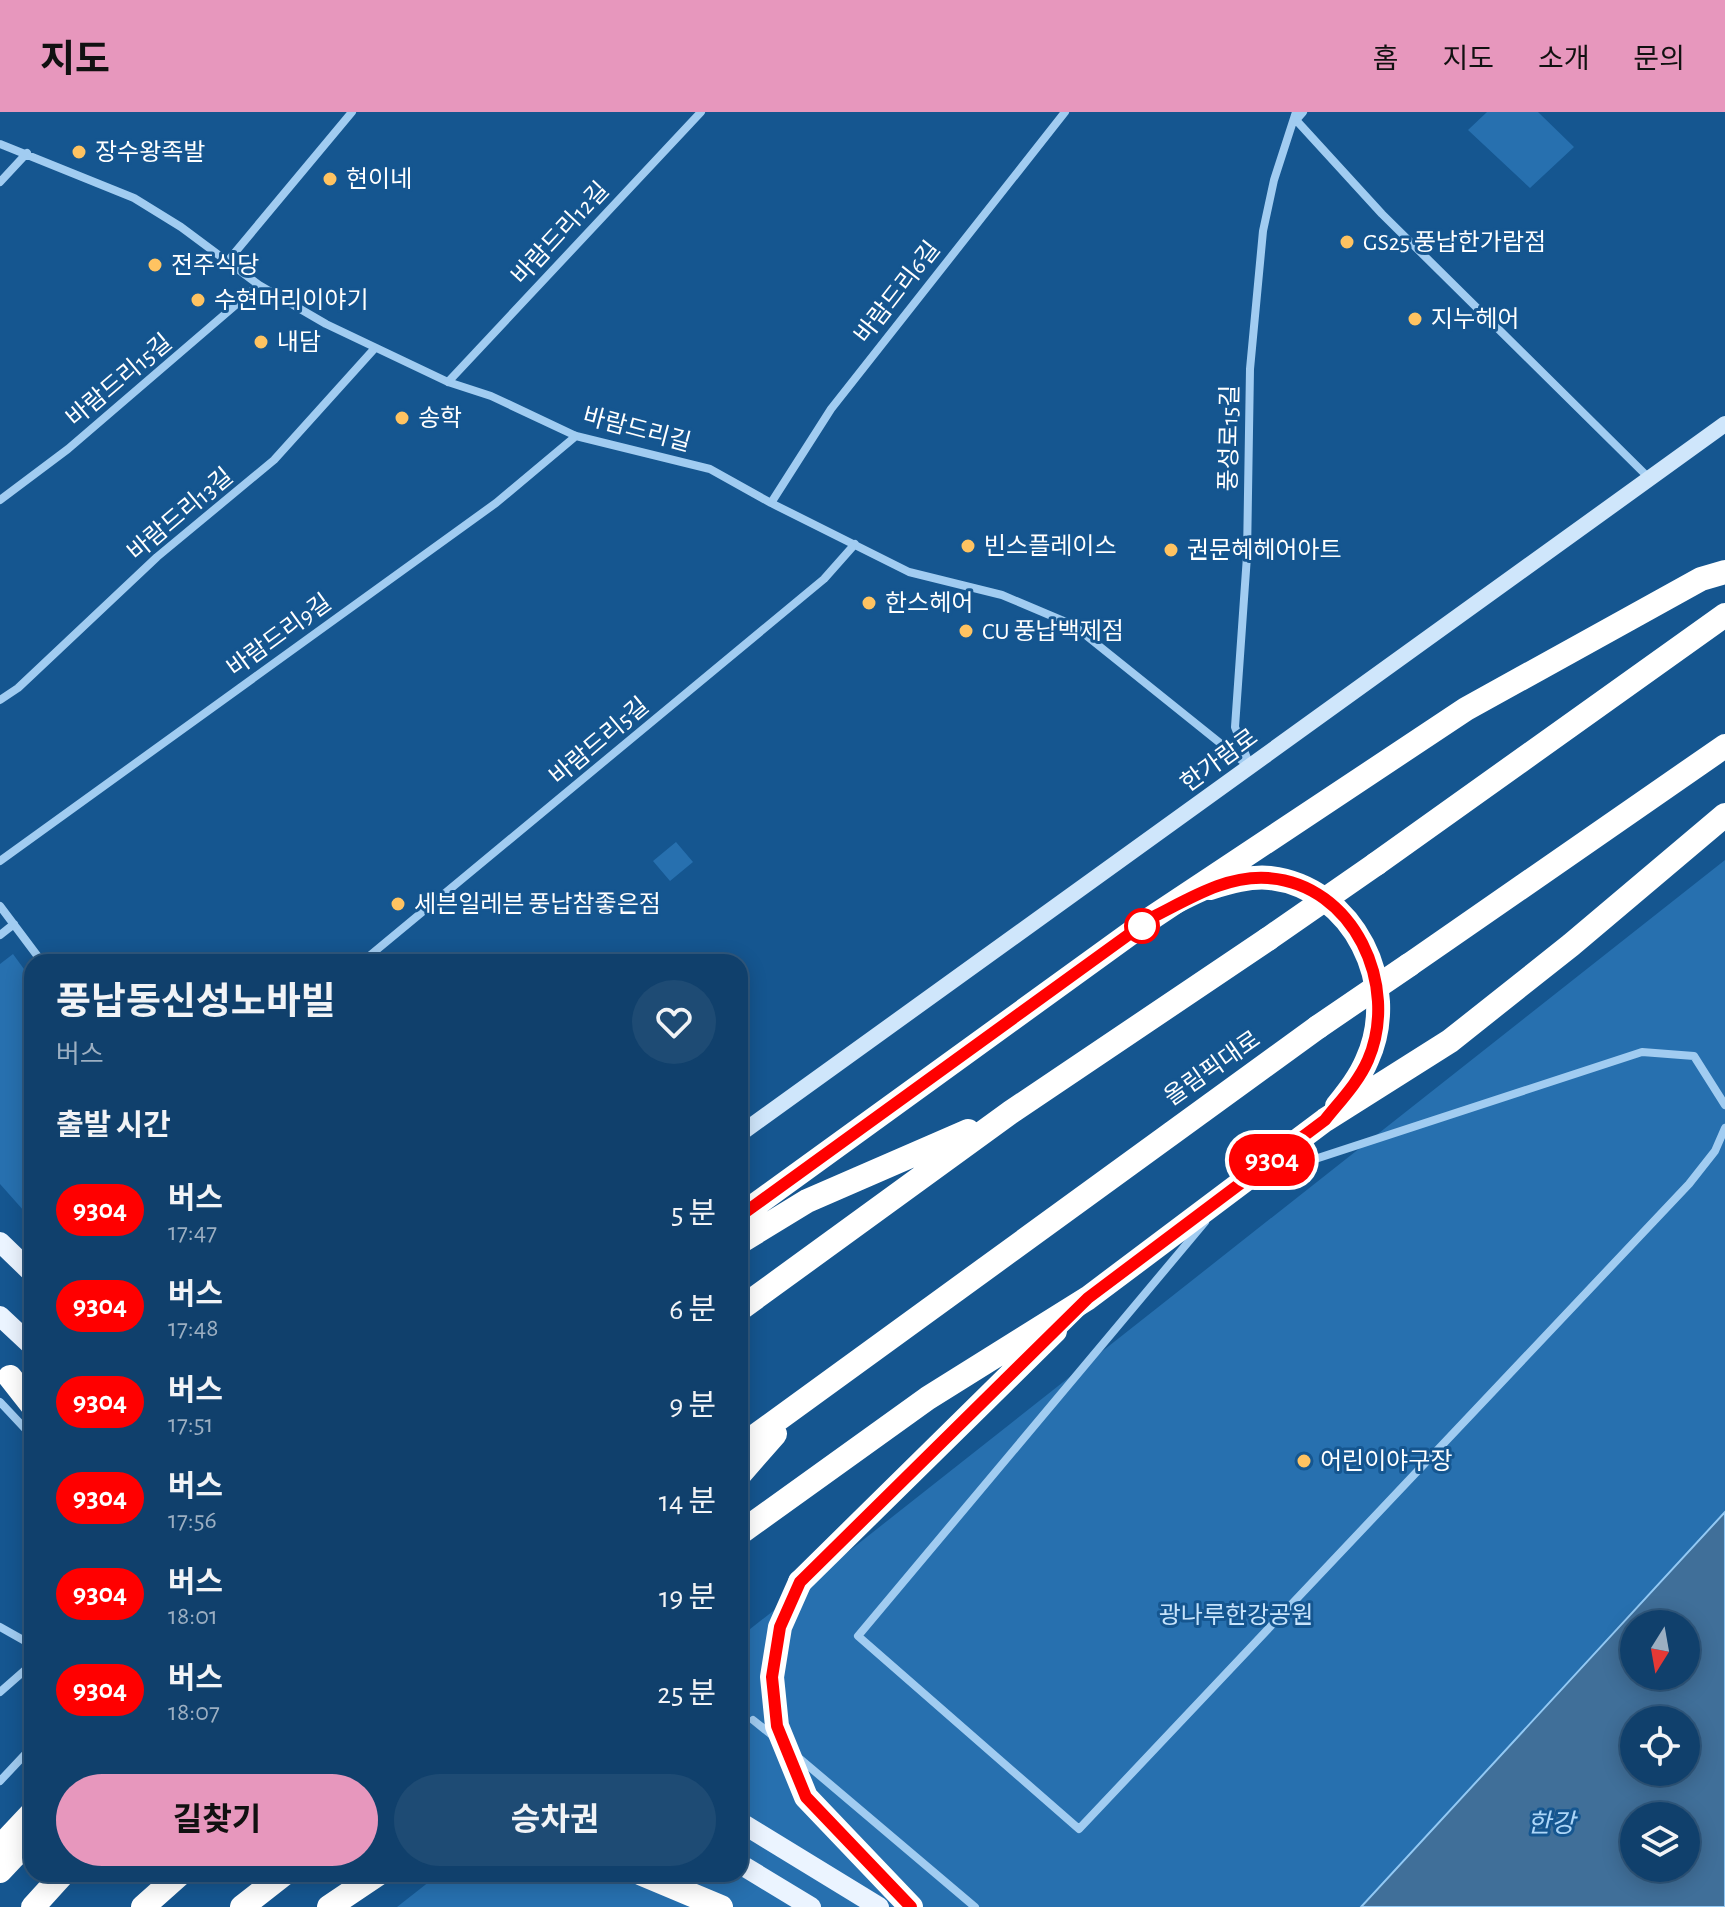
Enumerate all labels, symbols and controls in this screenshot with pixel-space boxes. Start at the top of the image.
text: 지도 [40,42,110,80]
text: 홈 [1373,46,1398,74]
text: 지도 [1442,46,1494,74]
text: 소개 [1538,46,1589,74]
text: 문의 [1633,46,1685,74]
place label: 장수왕족발 [95,139,205,165]
marker: 장수왕족발 [70,143,88,161]
place label: 현이네 [346,167,412,192]
marker: 현이네 [321,170,339,188]
street label: 바람드리12길 [507,177,614,289]
place label: GS25 풍납한가람점 [1363,229,1546,255]
marker: GS25 풍납한가람점 [1338,233,1356,251]
street label: 바람드리6길 [850,237,945,348]
place label: 전주식당 [171,253,259,278]
marker: 전주식당 [146,256,164,274]
place label: 수현머리이야기 [214,287,369,313]
marker: 수현머리이야기 [189,291,207,309]
place label: 지누헤어 [1431,307,1519,332]
marker: 지누헤어 [1406,310,1424,328]
street label: 바람드리15길 [62,329,177,431]
place label: 내담 [277,330,321,355]
marker: 내담 [252,333,270,351]
street label: 풍성로15길 [1216,384,1243,492]
street label: 바람드리길 [580,403,693,456]
place label: 송학 [418,405,462,431]
marker: 송학 [393,409,411,427]
street label: 바람드리13길 [123,463,238,565]
place label: 빈스플레이스 [984,534,1116,559]
marker: 빈스플레이스 [959,537,977,555]
place label: 권문혜헤어아트 [1187,538,1342,563]
marker: 권문혜헤어아트 [1162,541,1180,559]
street label: 바람드리9길 [223,590,336,681]
place label: 한스헤어 [885,591,973,616]
marker: 한스헤어 [860,594,878,612]
place label: CU 풍납백제점 [982,618,1124,644]
marker: CU 풍납백제점 [957,622,975,640]
street label: 바람드리5길 [545,693,653,790]
street label: 한가람로 [1176,724,1262,796]
place label: 세븐일레븐 풍납참좋은점 [414,891,661,917]
marker: 세븐일레븐 풍납참좋은점 [389,895,407,913]
unlabelled marker [1125,909,1159,943]
button: heart [632,980,716,1064]
text: 풍납동신성노바빌 [56,984,336,1022]
street label: 올림픽대로 [1160,1027,1265,1110]
text: 버스 [56,1042,104,1068]
text: 출발 시간 [56,1111,171,1141]
line badge: 9304 [1216,1134,1328,1186]
text: 9304 [1245,1146,1299,1174]
text: 버스 [168,1184,223,1214]
text: 9304 [73,1196,127,1224]
text: 5 분 [671,1199,716,1229]
text: 17:47 [168,1219,217,1245]
text: 버스 [168,1280,223,1310]
text: 9304 [73,1292,127,1320]
text: 6 분 [669,1295,716,1325]
text: 17:48 [168,1315,219,1341]
text: 버스 [168,1376,223,1406]
text: 9304 [73,1388,127,1416]
text: 9 분 [669,1391,716,1421]
text: 17:51 [168,1411,214,1437]
place label: 어린이야구장 [1320,1448,1452,1474]
marker: 어린이야구장 [1295,1452,1313,1470]
text: 버스 [168,1472,223,1502]
text: 9304 [73,1484,127,1512]
text: 14 분 [659,1487,716,1517]
text: 17:56 [168,1507,217,1533]
text: 버스 [168,1568,223,1598]
text: 9304 [73,1580,127,1608]
text: 19 분 [659,1583,716,1613]
text: 18:01 [168,1603,218,1629]
park label: 광나루한강공원 [1159,1603,1313,1628]
north arrow [1620,1610,1700,1690]
map controls [1620,1610,1700,1882]
text: 버스 [168,1664,223,1694]
text: 9304 [73,1676,127,1704]
text: 25 분 [657,1679,716,1709]
text: 18:07 [168,1699,220,1725]
button: locate [1620,1706,1700,1786]
button: 길찾기 [56,1774,378,1866]
button: 승차권 [394,1774,716,1866]
button: layers [1620,1802,1700,1882]
water label: 한강 [1527,1810,1578,1837]

